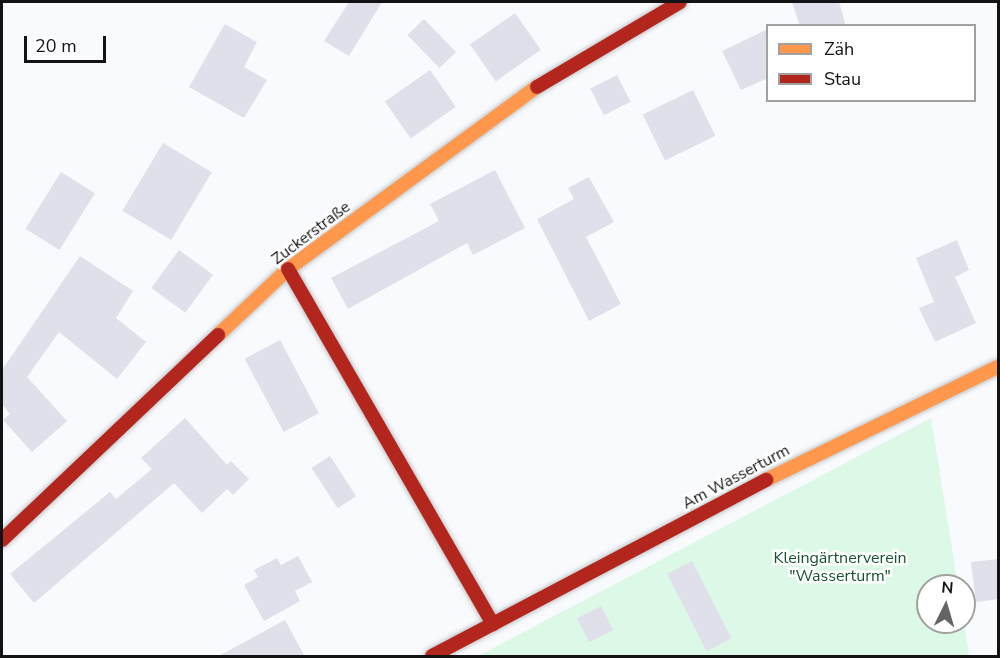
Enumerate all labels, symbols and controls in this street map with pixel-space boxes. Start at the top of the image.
scale bar [27,24,110,62]
legend [766,24,976,102]
text: 20 m [35,34,77,58]
text: Zäh [824,37,854,61]
text: Stau [824,67,861,91]
street label: Zuckerstraße [268,197,354,269]
street label: Am Wasserturm [679,441,793,513]
park label: Kleingärtnerverein "Wasserturm" [774,548,906,586]
north arrow [916,574,976,634]
text: N [940,577,954,600]

